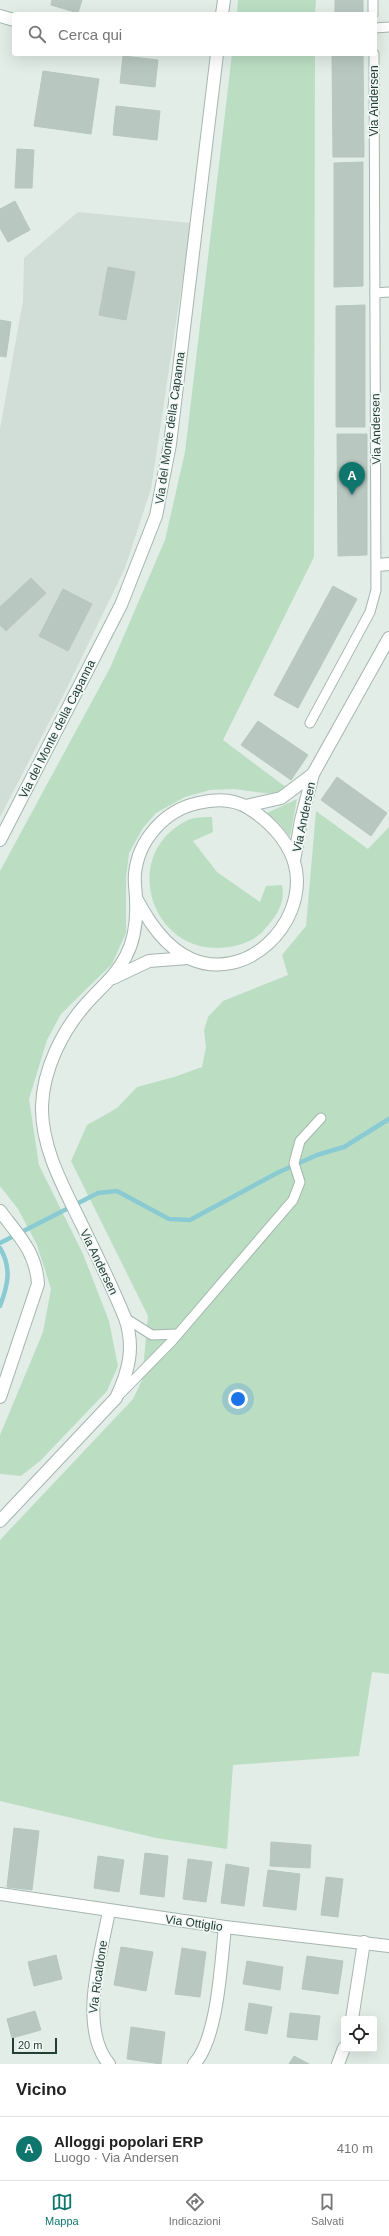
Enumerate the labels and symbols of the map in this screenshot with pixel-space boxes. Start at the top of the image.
street label: Via Andersen [367,65,381,137]
street label: Via del Monte della Capanna [152,351,188,505]
street label: Via Andersen [368,393,384,465]
pin: A [339,462,365,495]
street label: Via del Monte della Capanna [16,657,98,801]
street label: Via Andersen [290,781,318,853]
street label: Via Andersen [77,1227,121,1297]
your location [228,1389,248,1409]
street label: Via Ottiglio [164,1912,224,1934]
street label: Via Ricaldone [86,1939,110,2015]
scale bar [12,2036,57,2055]

